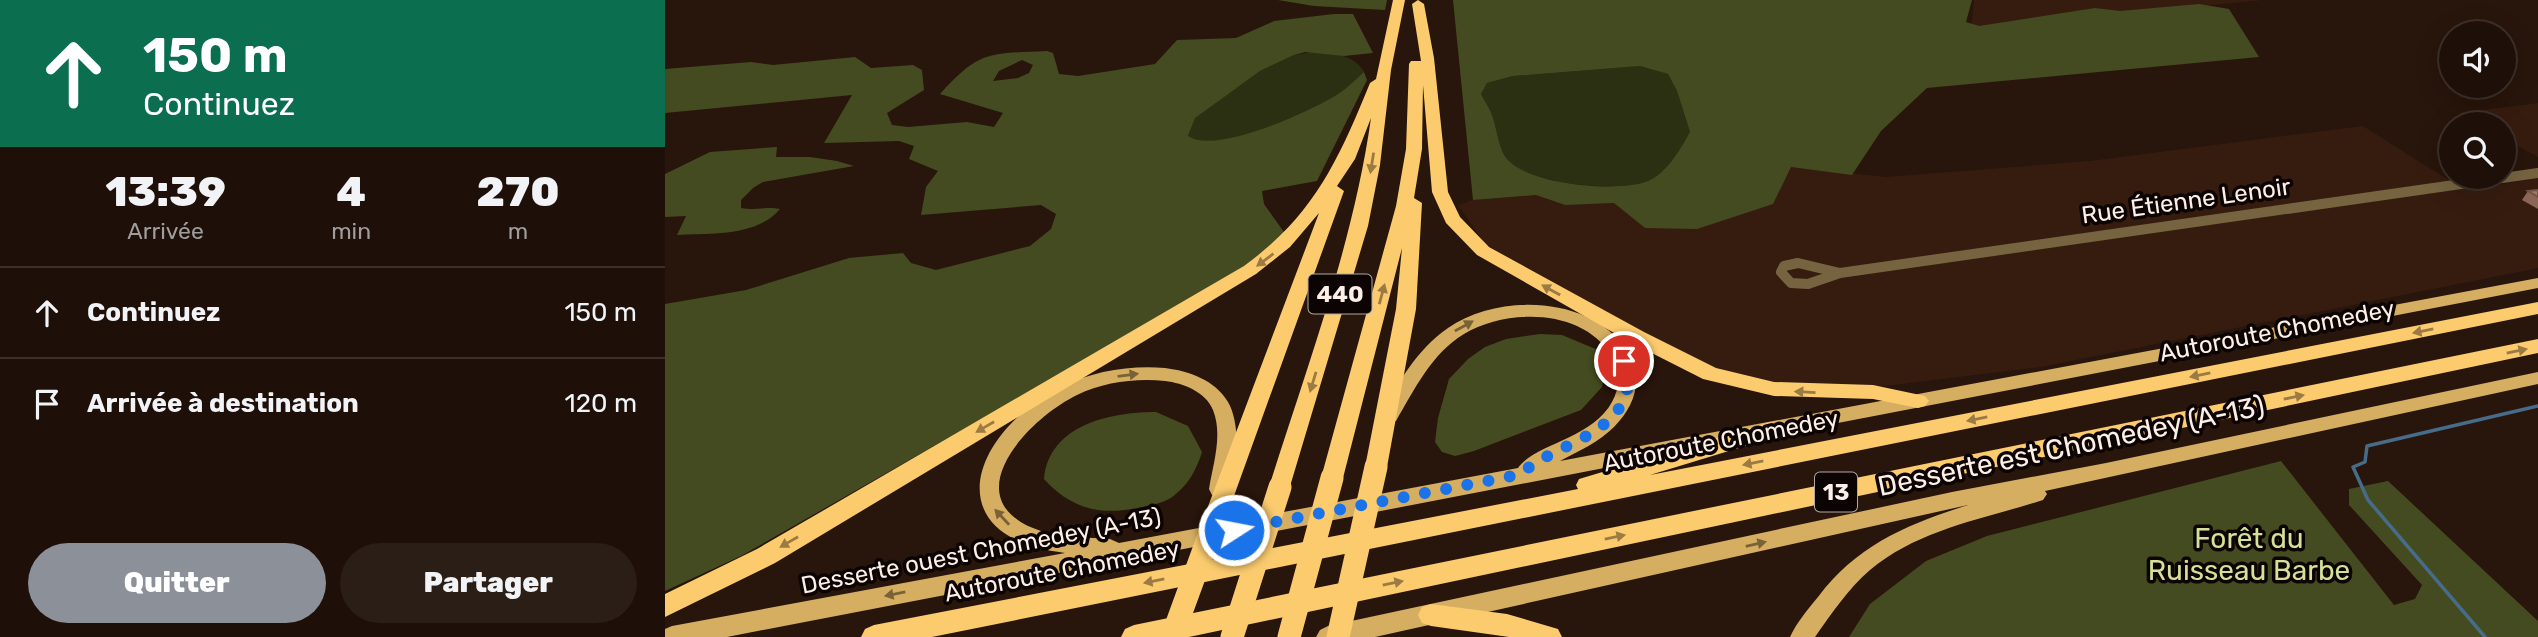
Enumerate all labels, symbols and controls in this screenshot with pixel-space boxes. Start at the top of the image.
map controls [2439,21,2516,189]
button: sound [2439,21,2516,98]
text: 150 m [143,26,288,84]
icon: ahead [28,28,119,119]
text: Continuez [143,85,295,123]
button: search [2439,112,2516,189]
one-way arrow [1366,152,1377,174]
text: 13:39 [105,167,226,217]
text: 4 [336,167,366,217]
text: 270 [477,167,560,217]
street label: Rue Étienne Lenoir [2080,172,2292,230]
text: Arrivée [127,217,204,245]
text: min [331,217,371,245]
text: m [508,217,528,245]
one-way arrow [1256,252,1274,266]
road number: 440 [1309,274,1371,314]
one-way arrow [1377,283,1388,305]
one-way arrow [1542,284,1561,296]
icon: ahead [28,294,66,332]
street label: Autoroute Chomedey [2157,294,2397,368]
text: Continuez [87,297,220,328]
text: 150 m [564,297,637,328]
one-way arrow [1455,320,1474,332]
one-way arrow [2412,325,2434,336]
pin [1594,331,1654,391]
icon: arrive [1605,342,1643,380]
one-way arrow [2506,345,2528,356]
one-way arrow [1117,369,1139,380]
one-way arrow [2189,369,2211,380]
one-way arrow [1307,372,1318,393]
icon: arrive [28,385,66,423]
one-way arrow [1794,386,1816,397]
text: Arrivée à destination [87,388,359,419]
text: 120 m [565,388,637,419]
street label: Desserte est Chomedey (A-13) [1875,389,2267,503]
one-way arrow [2283,391,2305,402]
street label: Autoroute Chomedey [1601,404,1841,478]
one-way arrow [1965,413,1987,424]
one-way arrow [976,420,995,433]
one-way arrow [1742,458,1764,469]
road number: 13 [1815,472,1857,512]
position arrow [1197,493,1271,567]
street label: Desserte ouest Chomedey (A-13) [799,502,1163,600]
one-way arrow [994,509,1010,526]
park label: Forêt du Ruisseau Barbe [2148,522,2350,587]
one-way arrow [1604,532,1626,543]
street label: Autoroute Chomedey [942,534,1182,608]
one-way arrow [780,536,799,548]
one-way arrow [1745,538,1767,549]
button: Quitter [28,543,326,623]
button: Partager [340,543,637,623]
one-way arrow [1143,576,1165,587]
one-way arrow [1382,578,1404,589]
one-way arrow [884,589,906,600]

